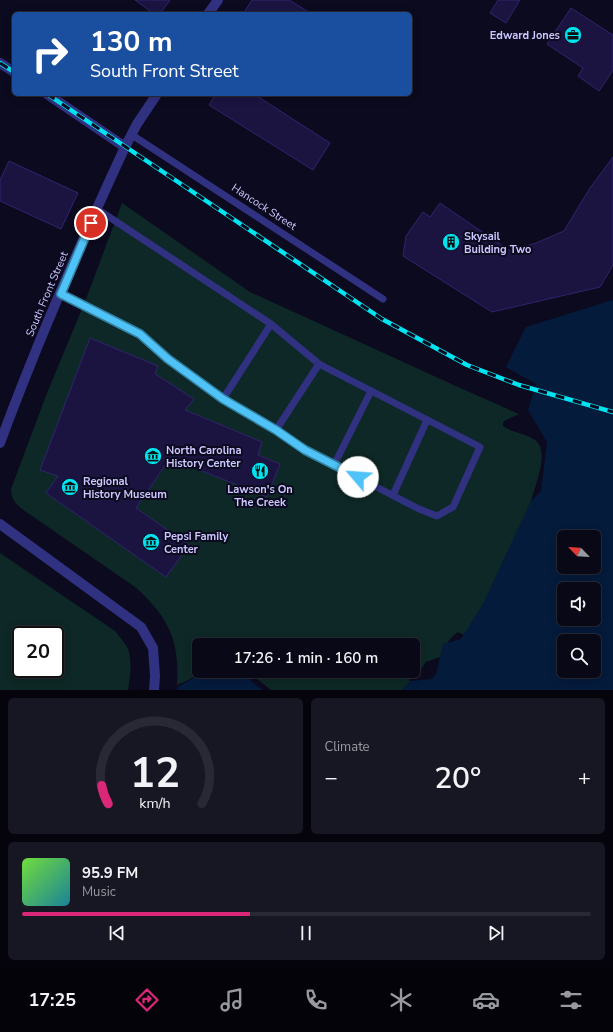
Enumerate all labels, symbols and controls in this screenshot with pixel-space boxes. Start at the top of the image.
text: 130 m [90,23,173,61]
office icon: Edward Jones [563,25,583,45]
icon: right [24,28,76,80]
place label: Edward Jones [490,28,560,43]
text: South Front Street [90,59,239,83]
street label: Hancock Street [228,180,300,234]
pin [74,206,108,240]
icon: arrive [80,212,102,234]
place label: Skysail Building Two [464,229,531,257]
building icon: Skysail Building Two [441,232,461,252]
street label: South Front Street [22,249,72,339]
place label: North Carolina History Center [166,443,241,471]
museum icon: North Carolina History Center [143,446,163,466]
position arrow [337,456,379,498]
restaurant icon: Lawson's On The Creek [250,461,270,481]
place label: Regional History Museum [83,474,167,502]
museum icon: Regional History Museum [60,477,80,497]
place label: Lawson's On The Creek [227,482,293,510]
place label: Pepsi Family Center [164,529,228,557]
north arrow [557,530,601,574]
map controls [557,530,601,678]
museum icon: Pepsi Family Center [141,532,161,552]
button: sound [557,582,601,626]
speed limit sign: 20 [12,626,64,678]
button: search [557,634,601,678]
text: 17:26 · 1 min · 160 m [234,648,378,668]
text: Climate [325,738,370,756]
text: 12 [130,745,180,802]
text: 20° [434,758,481,799]
text: − [325,763,338,793]
text: + [578,763,591,793]
text: km/h [140,794,171,813]
text: 95.9 FM [82,863,138,883]
text: Music [82,883,116,901]
icon: previous [106,922,128,944]
icon: pause [295,922,317,944]
icon: next [485,922,507,944]
icon: directions [133,986,161,1014]
icon: music [218,986,246,1014]
icon: phone [302,986,330,1014]
icon: climate [387,986,415,1014]
icon: car [472,986,500,1014]
icon: filters [557,986,585,1014]
text: 17:25 [28,988,76,1012]

